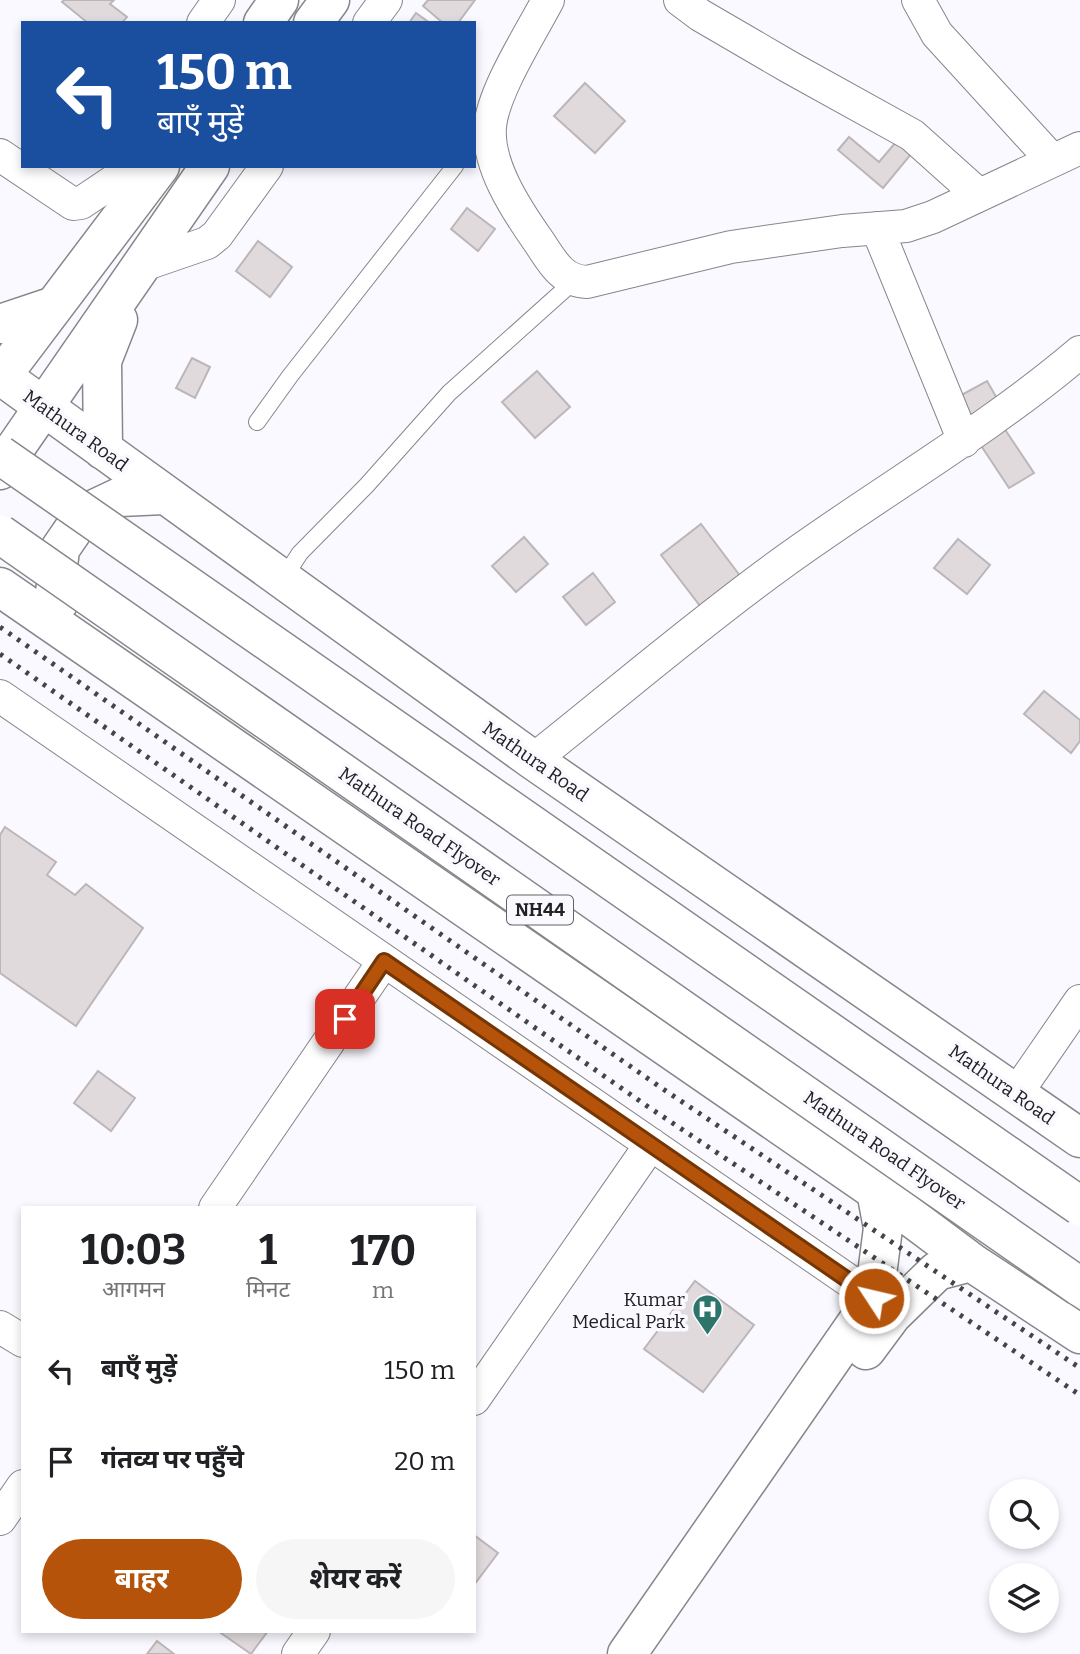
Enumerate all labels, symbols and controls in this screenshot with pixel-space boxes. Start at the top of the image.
text: 150 m [157,43,292,102]
icon: left [42,49,133,140]
text: बाएँ मुड़ें [157,103,244,141]
street label: Mathura Road [19,385,133,476]
street label: Mathura Road [478,716,593,806]
street label: Mathura Road Flyover [334,762,505,891]
road number: NH44 [507,896,573,925]
pin [315,989,375,1049]
icon: arrive [326,1000,364,1038]
street label: Mathura Road [944,1039,1059,1129]
street label: Mathura Road Flyover [799,1086,970,1215]
text: 10:03 [81,1225,186,1275]
text: 1 [259,1225,277,1275]
text: 170 [350,1226,416,1276]
position arrow [837,1261,911,1335]
text: आगमन [102,1275,165,1303]
text: मिनट [246,1275,290,1303]
text: m [372,1276,394,1304]
place label: Kumar Medical Park [572,1288,686,1333]
hospital icon: Kumar Medical Park [691,1293,725,1337]
icon: left [42,1352,80,1390]
text: बाएँ मुड़ें [101,1353,177,1384]
text: 150 m [384,1355,455,1386]
icon: arrive [42,1443,80,1481]
text: गंतव्य पर पहुँचे [101,1444,244,1475]
text: 20 m [394,1446,455,1477]
map controls [989,1479,1059,1633]
button: search [989,1479,1059,1549]
button: बाहर [42,1539,242,1619]
button: शेयर करें [256,1539,455,1619]
button: layers [989,1563,1059,1633]

